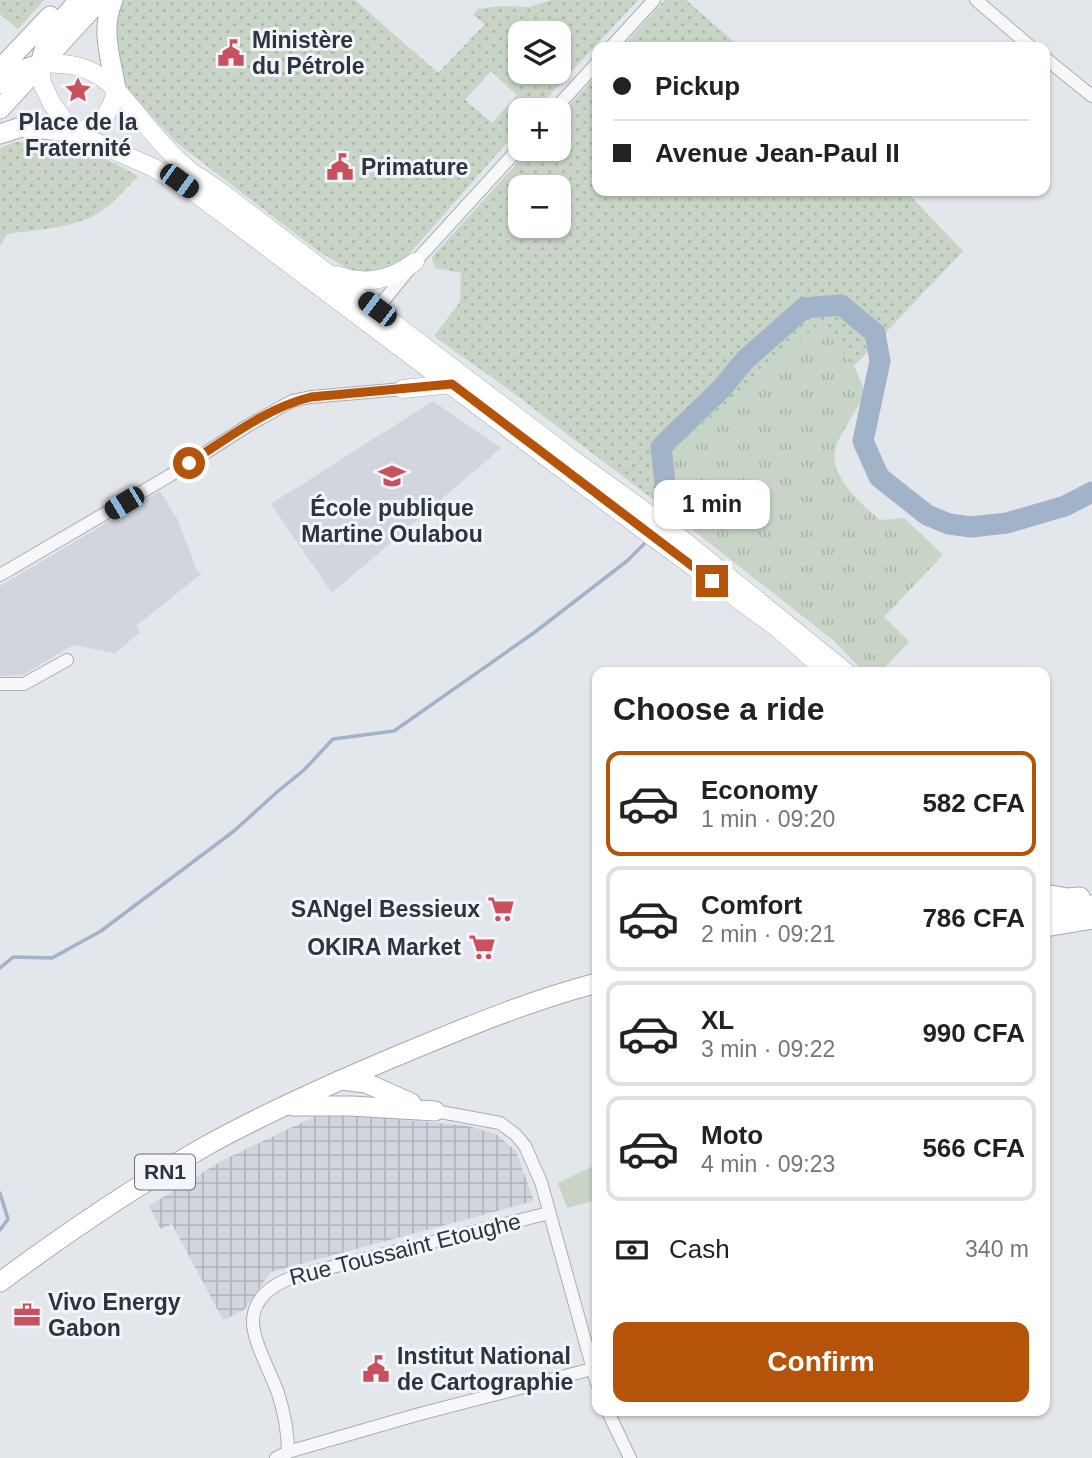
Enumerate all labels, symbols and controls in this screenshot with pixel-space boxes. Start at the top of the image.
map controls [508,21,571,238]
button: layers [508,21,571,84]
place label: Ministère du Pétrole [252,27,364,79]
public building icon: Ministère du Pétrole [216,38,246,68]
text: Pickup [655,71,740,101]
place icon: Place de la Fraternité [63,75,93,105]
button: + [508,98,571,161]
place label: Place de la Fraternité [19,109,138,161]
text: Avenue Jean-Paul II [655,138,900,168]
public building icon: Primature [325,152,355,182]
place label: Primature [361,154,468,180]
car [156,160,203,202]
button: − [508,175,571,238]
car [354,288,401,330]
route start [173,447,205,479]
school or university icon: École publique Martine Oulabou [377,461,407,491]
callout: 1 min [654,480,770,528]
car [101,483,148,523]
text: 1 min [682,491,742,517]
place label: École publique Martine Oulabou [301,494,483,547]
route end [696,565,728,597]
text: Choose a ride [613,691,825,727]
icon: car [617,772,680,835]
text: Economy [701,775,818,805]
text: 582 CFA [922,788,1025,818]
text: 1 min · 09:20 [701,806,835,832]
icon: car [617,887,680,950]
text: Comfort [701,890,802,920]
supermarket icon: SANgel Bessieux [486,894,516,924]
place label: SANgel Bessieux [291,896,480,922]
text: 786 CFA [922,903,1025,933]
text: 2 min · 09:21 [701,921,835,947]
supermarket icon: OKIRA Market [467,932,497,962]
place label: OKIRA Market [307,934,461,960]
icon: car [617,1002,680,1065]
text: XL [701,1005,734,1035]
text: 990 CFA [922,1018,1025,1048]
text: 3 min · 09:22 [701,1036,835,1062]
icon: car [617,1117,680,1180]
text: Moto [701,1120,763,1150]
text: 566 CFA [922,1133,1025,1163]
text: 4 min · 09:23 [701,1151,835,1177]
road number: RN1 [135,1154,195,1190]
street label: Rue Toussaint Etoughe [287,1208,523,1290]
icon: cash [613,1231,651,1269]
text: Cash [669,1234,730,1264]
text: 340 m [965,1236,1029,1262]
place label: Vivo Energy Gabon [48,1289,181,1341]
office icon: Vivo Energy Gabon [12,1300,42,1330]
button: Confirm [613,1322,1029,1402]
place label: Institut National de Cartographie [397,1343,573,1395]
public building icon: Institut National de Cartographie [361,1354,391,1384]

